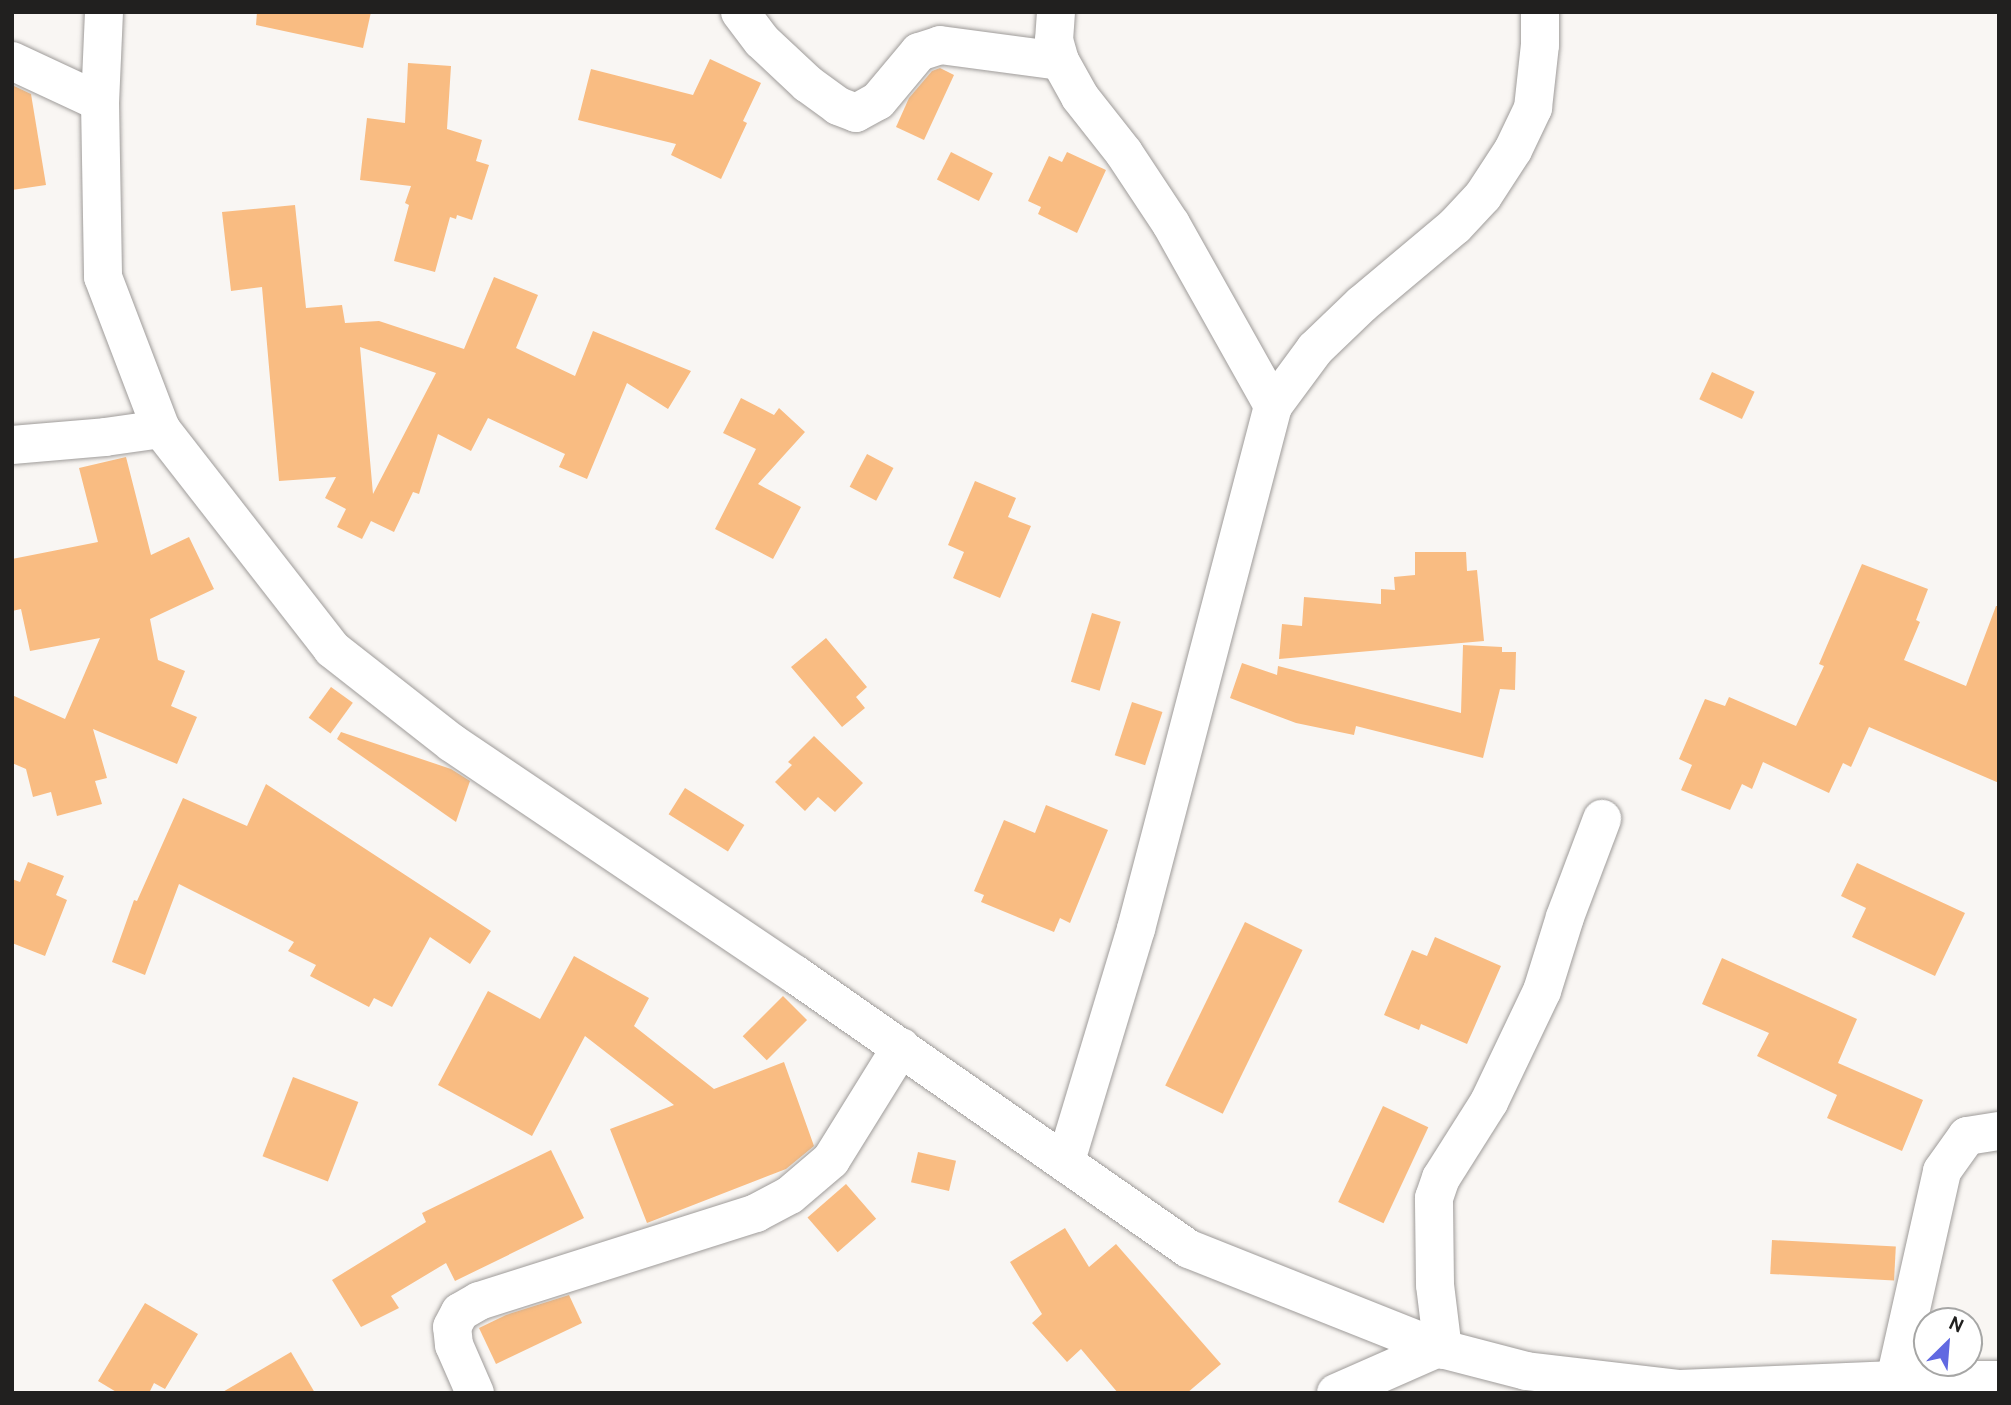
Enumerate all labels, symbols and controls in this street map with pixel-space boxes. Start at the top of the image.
north arrow [1913,1307,1983,1377]
text: N [1945,1311,1967,1338]

